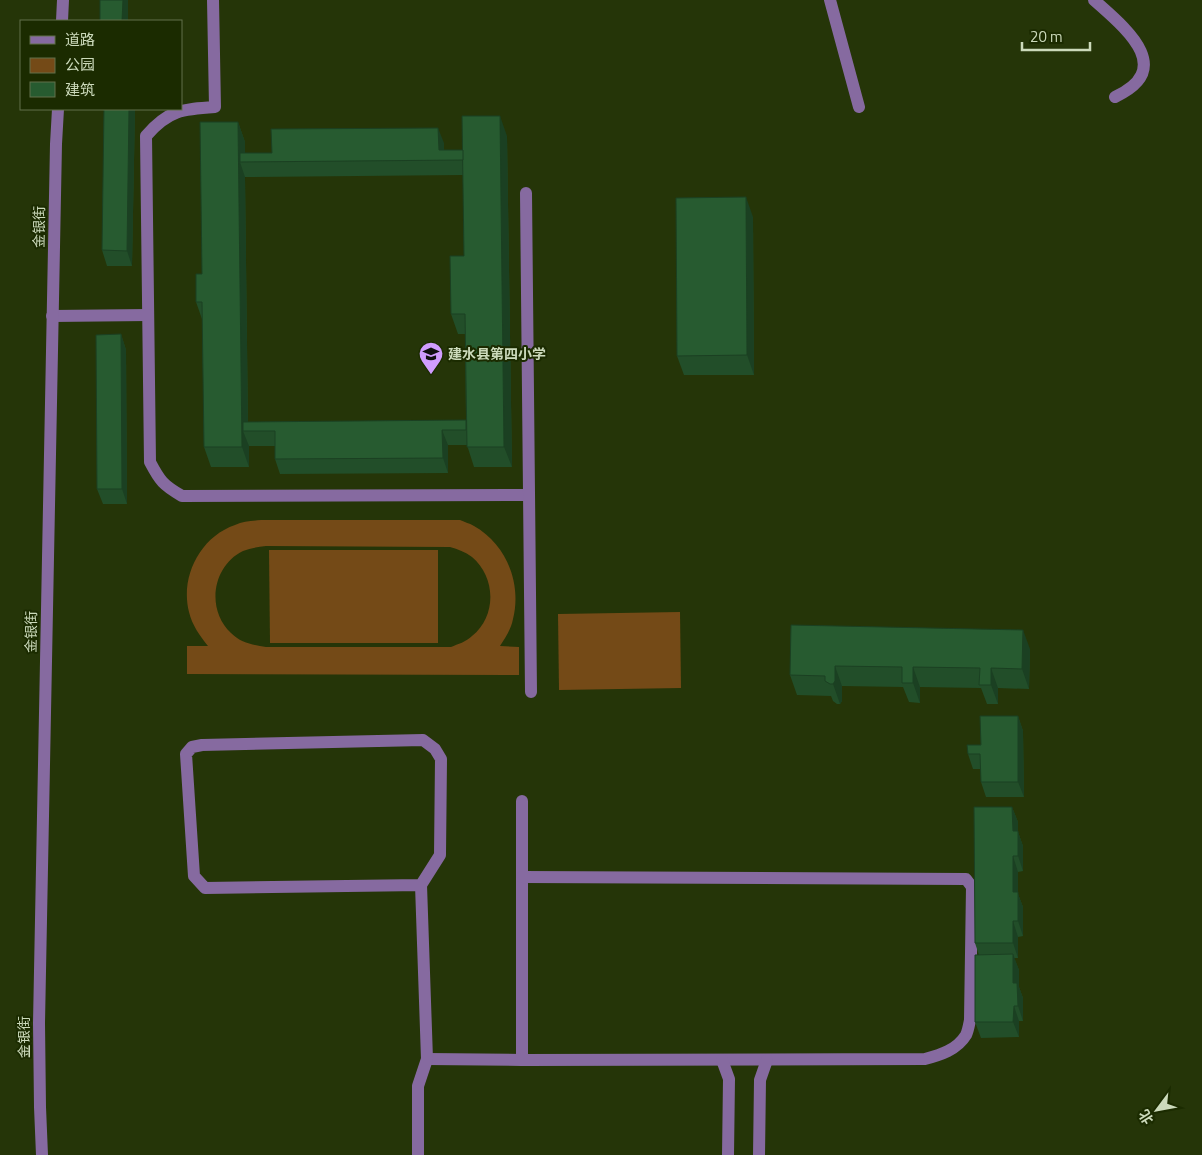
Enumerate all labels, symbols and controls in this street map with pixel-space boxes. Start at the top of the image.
legend [20,20,182,110]
scale bar [1022,20,1090,52]
text: 20 m [1030,25,1063,48]
text: 道路 [65,28,95,51]
text: 公园 [65,53,95,76]
text: 建筑 [65,78,95,101]
street label: 金银街 [28,206,49,248]
school or university icon: 建水县第四小学 [418,341,444,375]
place label: 建水县第四小学 [448,343,546,364]
street label: 金银街 [20,611,41,653]
street label: 金银街 [13,1016,34,1058]
north arrow [1132,1085,1182,1135]
text: 北 [1133,1106,1158,1129]

